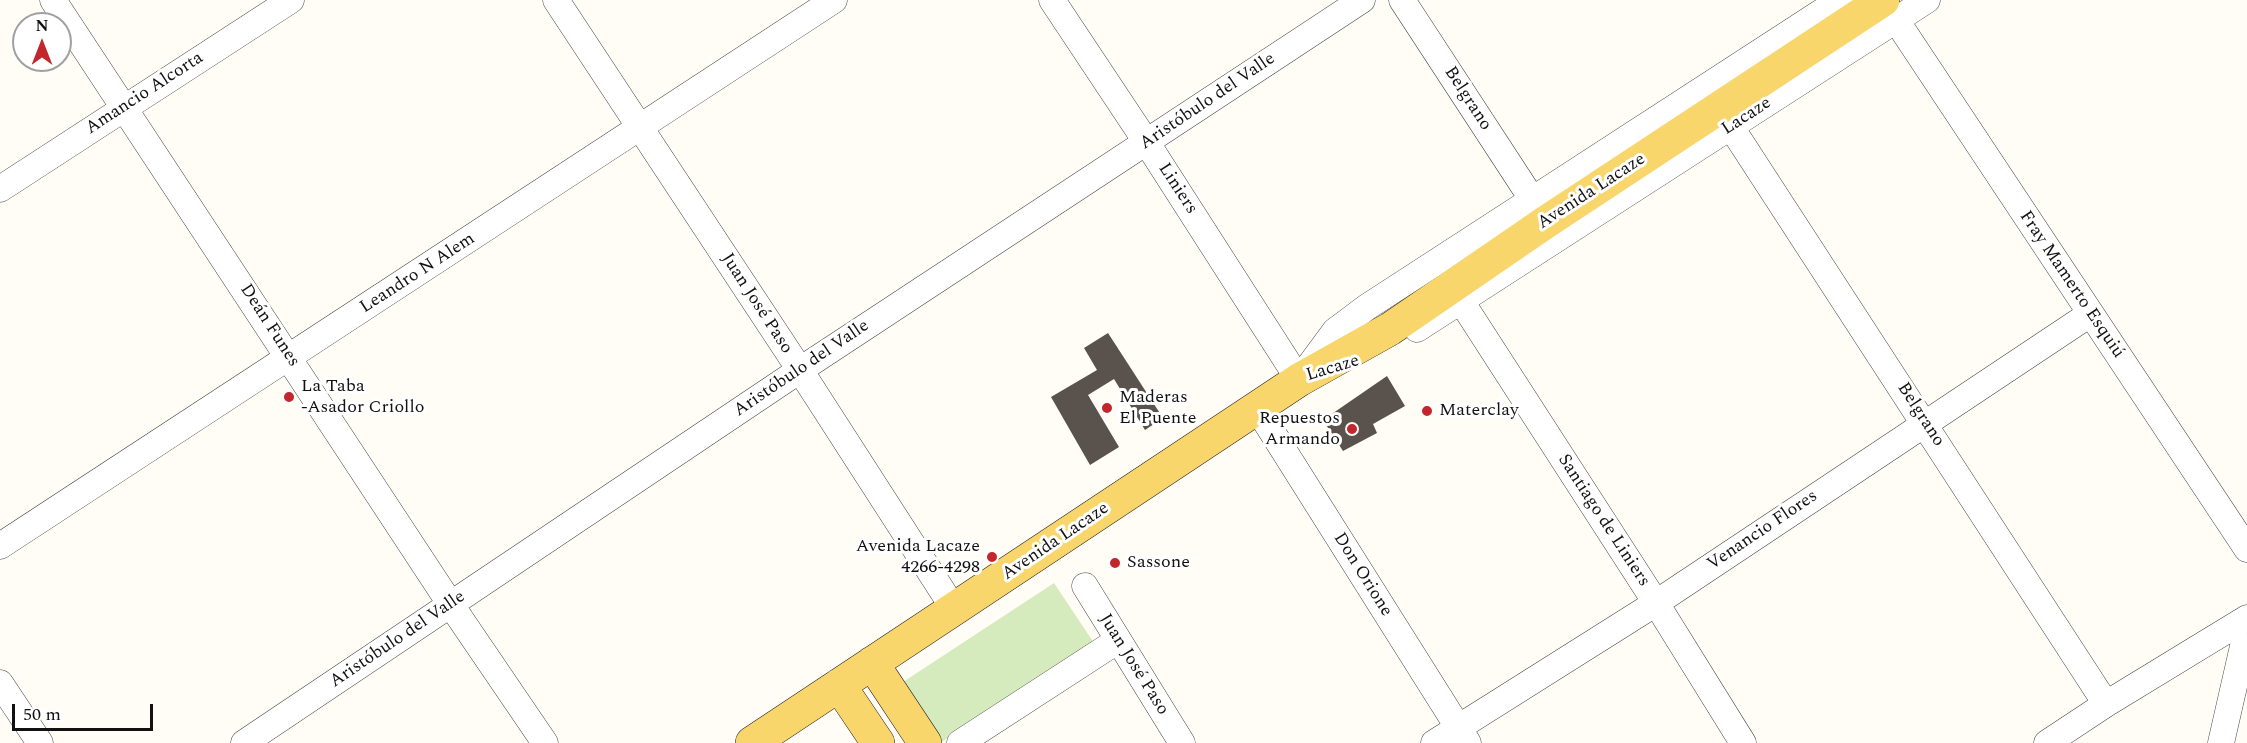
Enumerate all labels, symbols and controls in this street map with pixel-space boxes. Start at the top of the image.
north arrow [12,12,72,72]
text: N [35,14,49,38]
street label: Amancio Alcorta [82,48,208,140]
street label: Aristóbulo del Valle [1136,49,1280,155]
street label: Belgrano [1438,63,1496,135]
street label: Lacaze [1718,93,1776,141]
street label: Avenida Lacaze [1534,149,1650,235]
street label: Liniers [1153,159,1201,219]
street label: Fray Mamerto Esquiú [2014,207,2128,363]
street label: Leandro N Alem [357,229,479,319]
street label: Juan José Paso [715,250,797,358]
street label: Deán Funes [234,281,304,371]
street label: Aristóbulo del Valle [730,316,874,422]
street label: Lacaze [1304,351,1362,387]
place label: La Taba -Asador Criollo [301,376,424,418]
street label: Belgrano [1891,379,1949,451]
place label: Maderas El Puente [1119,387,1196,430]
marker: La Taba -Asador Criollo [282,390,296,404]
place label: Materclay [1439,400,1519,422]
marker: Maderas El Puente [1100,401,1114,415]
marker: Materclay [1420,404,1434,418]
place label: Repuestos Armando [1259,408,1340,450]
marker: Repuestos Armando [1345,422,1359,436]
street label: Santiago de Liniers [1552,451,1654,591]
street label: Venancio Flores [1704,486,1822,576]
street label: Avenida Lacaze [998,498,1114,586]
street label: Don Orione [1328,529,1396,621]
place label: Avenida Lacaze 4266-4298 [856,536,980,578]
marker: Avenida Lacaze 4266-4298 [985,550,999,564]
place label: Sassone [1127,552,1190,574]
marker: Sassone [1108,556,1122,570]
street label: Aristóbulo del Valle [326,587,470,693]
street label: Juan José Paso [1093,610,1173,720]
scale bar [15,692,156,730]
text: 50 m [23,701,61,728]

